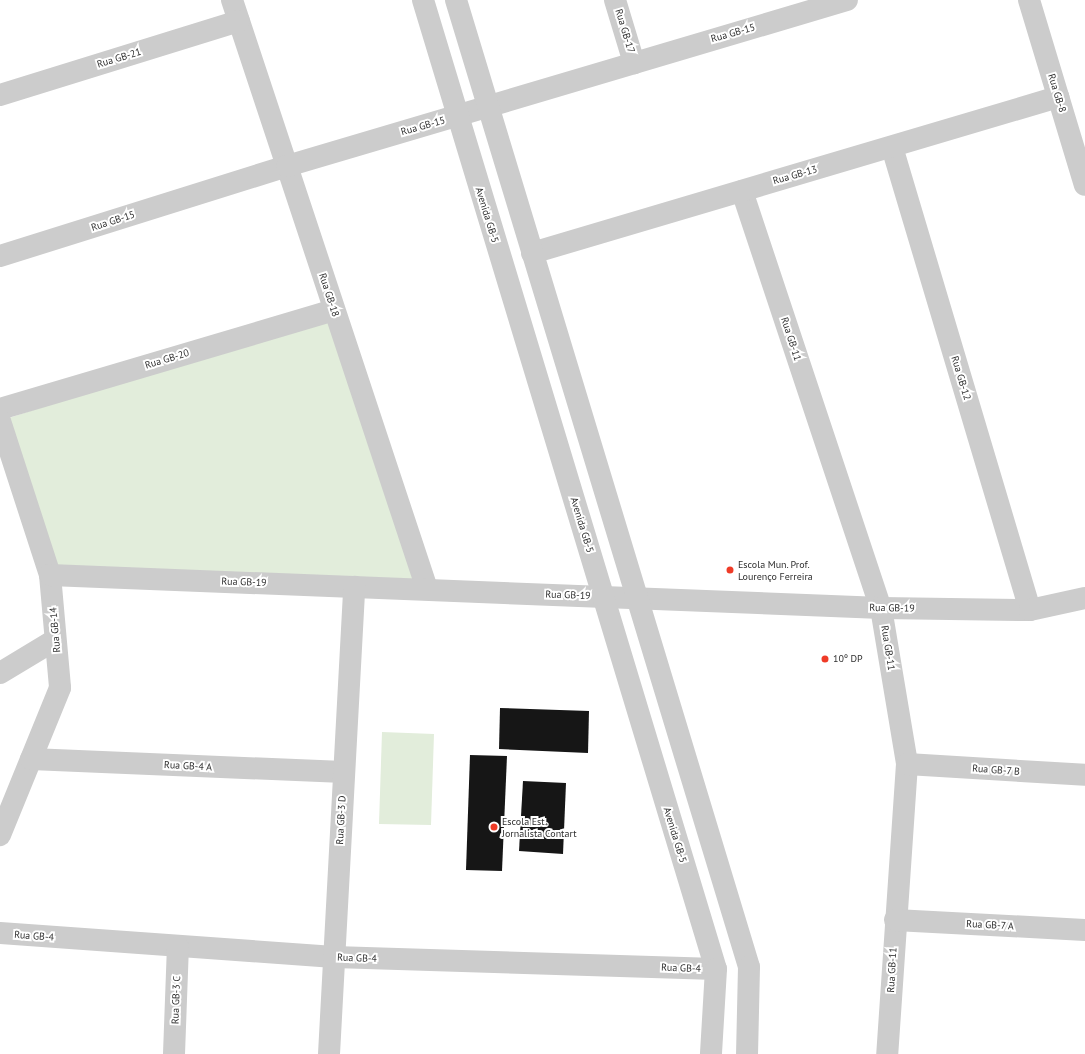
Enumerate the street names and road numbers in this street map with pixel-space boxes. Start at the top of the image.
street label: Rua GB-17 [613,8,637,54]
street label: Rua GB-15 [710,21,756,45]
street label: Rua GB-21 [96,46,142,70]
street label: Rua GB-8 [1045,72,1069,114]
street label: Rua GB-15 [400,114,446,138]
street label: Rua GB-13 [772,163,818,187]
street label: Avenida GB-5 [473,186,501,244]
street label: Rua GB-15 [90,208,136,234]
street label: Rua GB-18 [316,272,342,318]
street label: Rua GB-11 [778,316,804,362]
street label: Rua GB-20 [144,347,190,371]
street label: Rua GB-12 [949,355,973,401]
street label: Avenida GB-5 [568,496,596,554]
street label: Rua GB-19 [221,575,267,589]
street label: Rua GB-19 [545,588,591,602]
street label: Rua GB-19 [869,602,915,614]
street label: Rua GB-14 [47,607,63,653]
street label: Rua GB-11 [879,625,897,671]
street label: Rua GB-4 A [164,759,212,773]
street label: Rua GB-7 B [971,762,1021,778]
street label: Rua GB-3 D [334,795,348,845]
street label: Avenida GB-5 [661,806,689,864]
street label: Rua GB-7 A [966,918,1014,932]
street label: Rua GB-4 [14,929,54,943]
street label: Rua GB-11 [885,947,899,993]
street label: Rua GB-4 [337,951,377,965]
street label: Rua GB-4 [661,961,701,975]
street label: Rua GB-3 C [169,976,183,1024]

